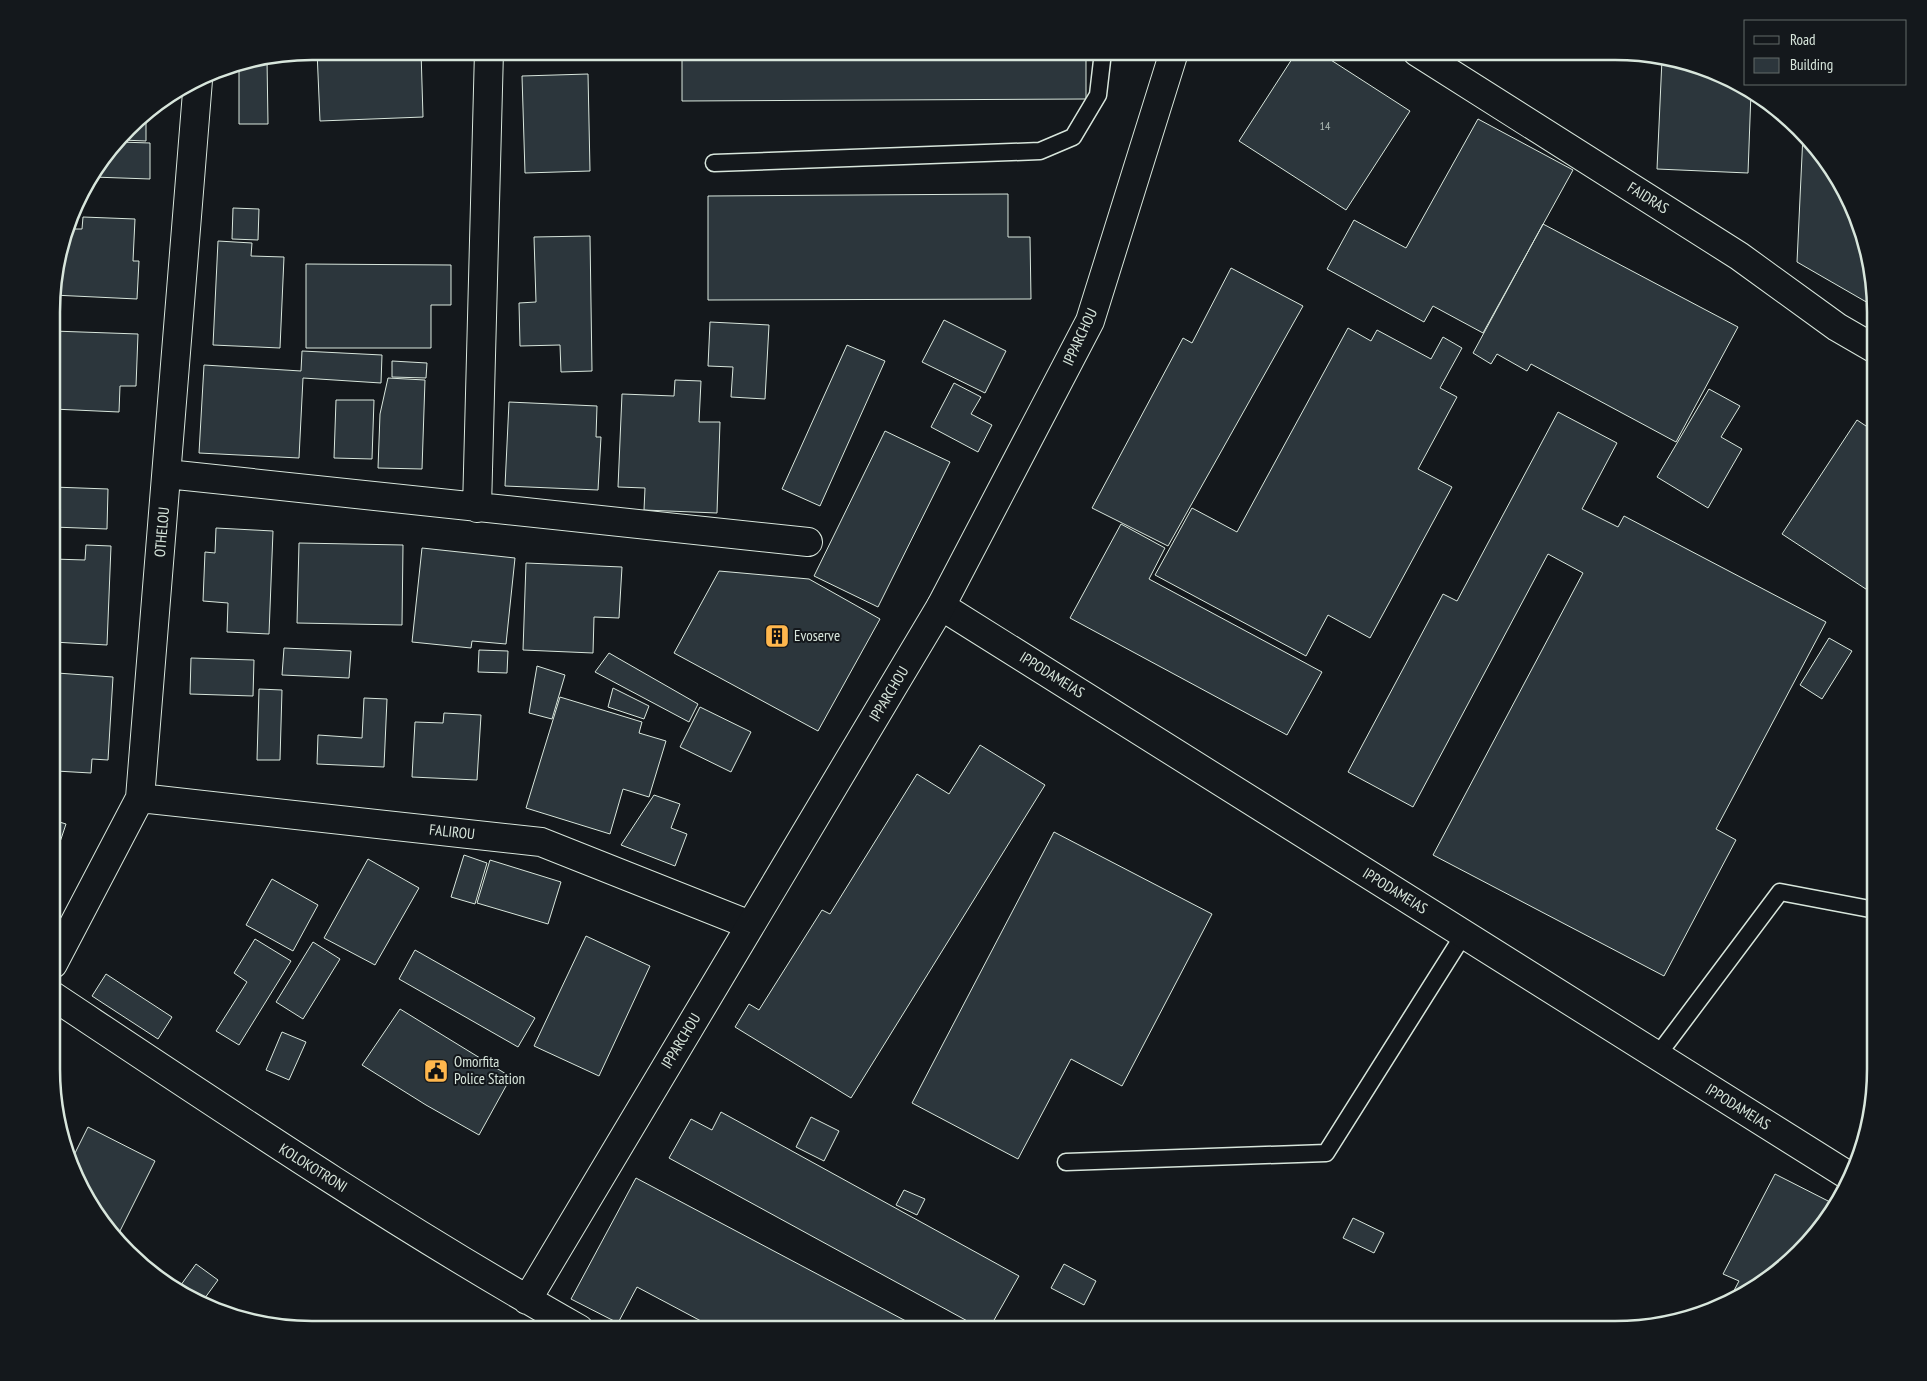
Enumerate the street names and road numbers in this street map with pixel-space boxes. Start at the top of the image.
street label: FAIDRAS [1624,178,1672,218]
street label: IPPARCHOU [1058,305,1101,368]
street label: OTHELOU [150,506,173,558]
street label: IPPODAMEIAS [1016,647,1088,702]
street label: IPPARCHOU [865,663,912,725]
street label: FALIROU [428,820,476,843]
street label: IPPODAMEIAS [1359,863,1431,918]
street label: IPPARCHOU [657,1010,704,1072]
street label: IPPODAMEIAS [1702,1079,1774,1134]
street label: KOLOKOTRONI [276,1139,351,1196]

